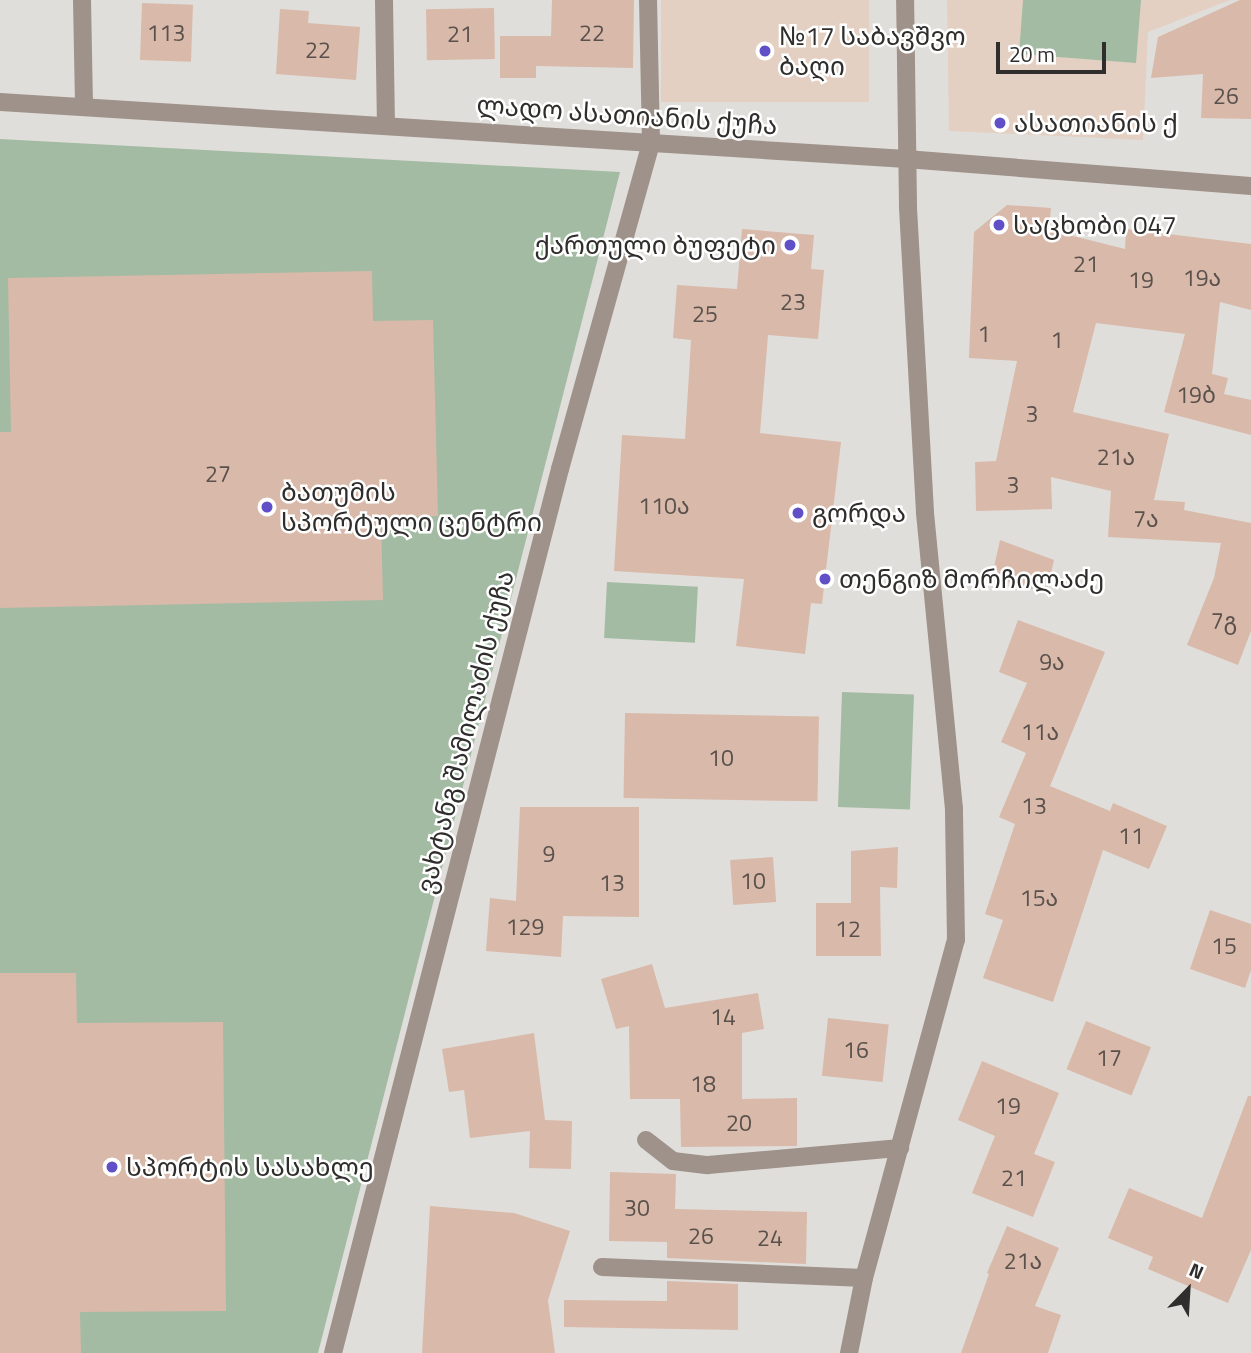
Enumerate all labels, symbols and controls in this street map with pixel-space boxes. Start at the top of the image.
house number: 113 [147,19,185,47]
house number: 22 [579,19,605,47]
house number: 21 [447,20,473,48]
place label: №17 საბავშვო ბაღი [779,20,966,82]
scale bar [999,28,1109,72]
house number: 22 [305,36,331,64]
text: 20 m [1009,38,1055,70]
marker: №17 საბავშვო ბაღი [757,43,773,59]
house number: 26 [1213,82,1239,110]
street label: ლადო ასათიანის ქუჩა [476,89,778,141]
place label: ასათიანის ქ [1014,107,1178,139]
marker: ასათიანის ქ [992,115,1008,131]
place label: საცხობი 047 [1013,209,1177,241]
marker: საცხობი 047 [991,217,1007,233]
place label: ქართული ბუფეტი [535,229,776,261]
marker: ქართული ბუფეტი [782,237,798,253]
house number: 21 [1073,250,1099,278]
house number: 19ა [1183,264,1221,292]
house number: 19 [1128,266,1154,294]
house number: 23 [780,288,806,316]
house number: 25 [692,300,718,328]
house number: 1 [978,320,990,348]
house number: 1 [1051,326,1063,354]
house number: 19ბ [1176,381,1216,409]
house number: 3 [1026,400,1038,428]
house number: 21ა [1097,443,1135,471]
house number: 27 [205,460,231,488]
house number: 3 [1007,471,1019,499]
place label: ბათუმის სპორტული ცენტრი [281,476,542,538]
house number: 110ა [638,492,690,520]
place label: გორდა [812,497,906,529]
marker: ბათუმის სპორტული ცენტრი [259,499,275,515]
marker: გორდა [790,505,806,521]
house number: 7ა [1133,505,1159,533]
place label: თენგიზ მორჩილაძე [839,563,1104,595]
street label: ვახტანგ შამილაძის ქუჩა [410,567,520,897]
marker: თენგიზ მორჩილაძე [817,571,833,587]
house number: 7გ [1211,607,1237,635]
house number: 9ა [1039,648,1065,676]
house number: 11ა [1021,718,1059,746]
house number: 10 [708,744,734,772]
house number: 13 [1021,792,1047,820]
house number: 11 [1118,822,1144,850]
house number: 9 [543,840,555,868]
house number: 10 [740,867,766,895]
house number: 13 [599,869,625,897]
house number: 15ა [1020,884,1058,912]
house number: 129 [506,913,544,941]
house number: 12 [835,915,861,943]
house number: 15 [1211,932,1237,960]
house number: 14 [710,1003,736,1031]
house number: 16 [843,1036,869,1064]
house number: 17 [1096,1044,1122,1072]
house number: 18 [690,1070,716,1098]
house number: 19 [995,1092,1021,1120]
house number: 20 [726,1109,752,1137]
place label: სპორტის სასახლე [126,1151,374,1183]
marker: სპორტის სასახლე [104,1159,120,1175]
house number: 21 [1001,1164,1027,1192]
house number: 30 [624,1194,650,1222]
house number: 26 [688,1222,714,1250]
house number: 24 [757,1224,783,1252]
house number: 21ა [1004,1247,1042,1275]
text: N [1185,1254,1209,1286]
north arrow [1153,1255,1223,1325]

